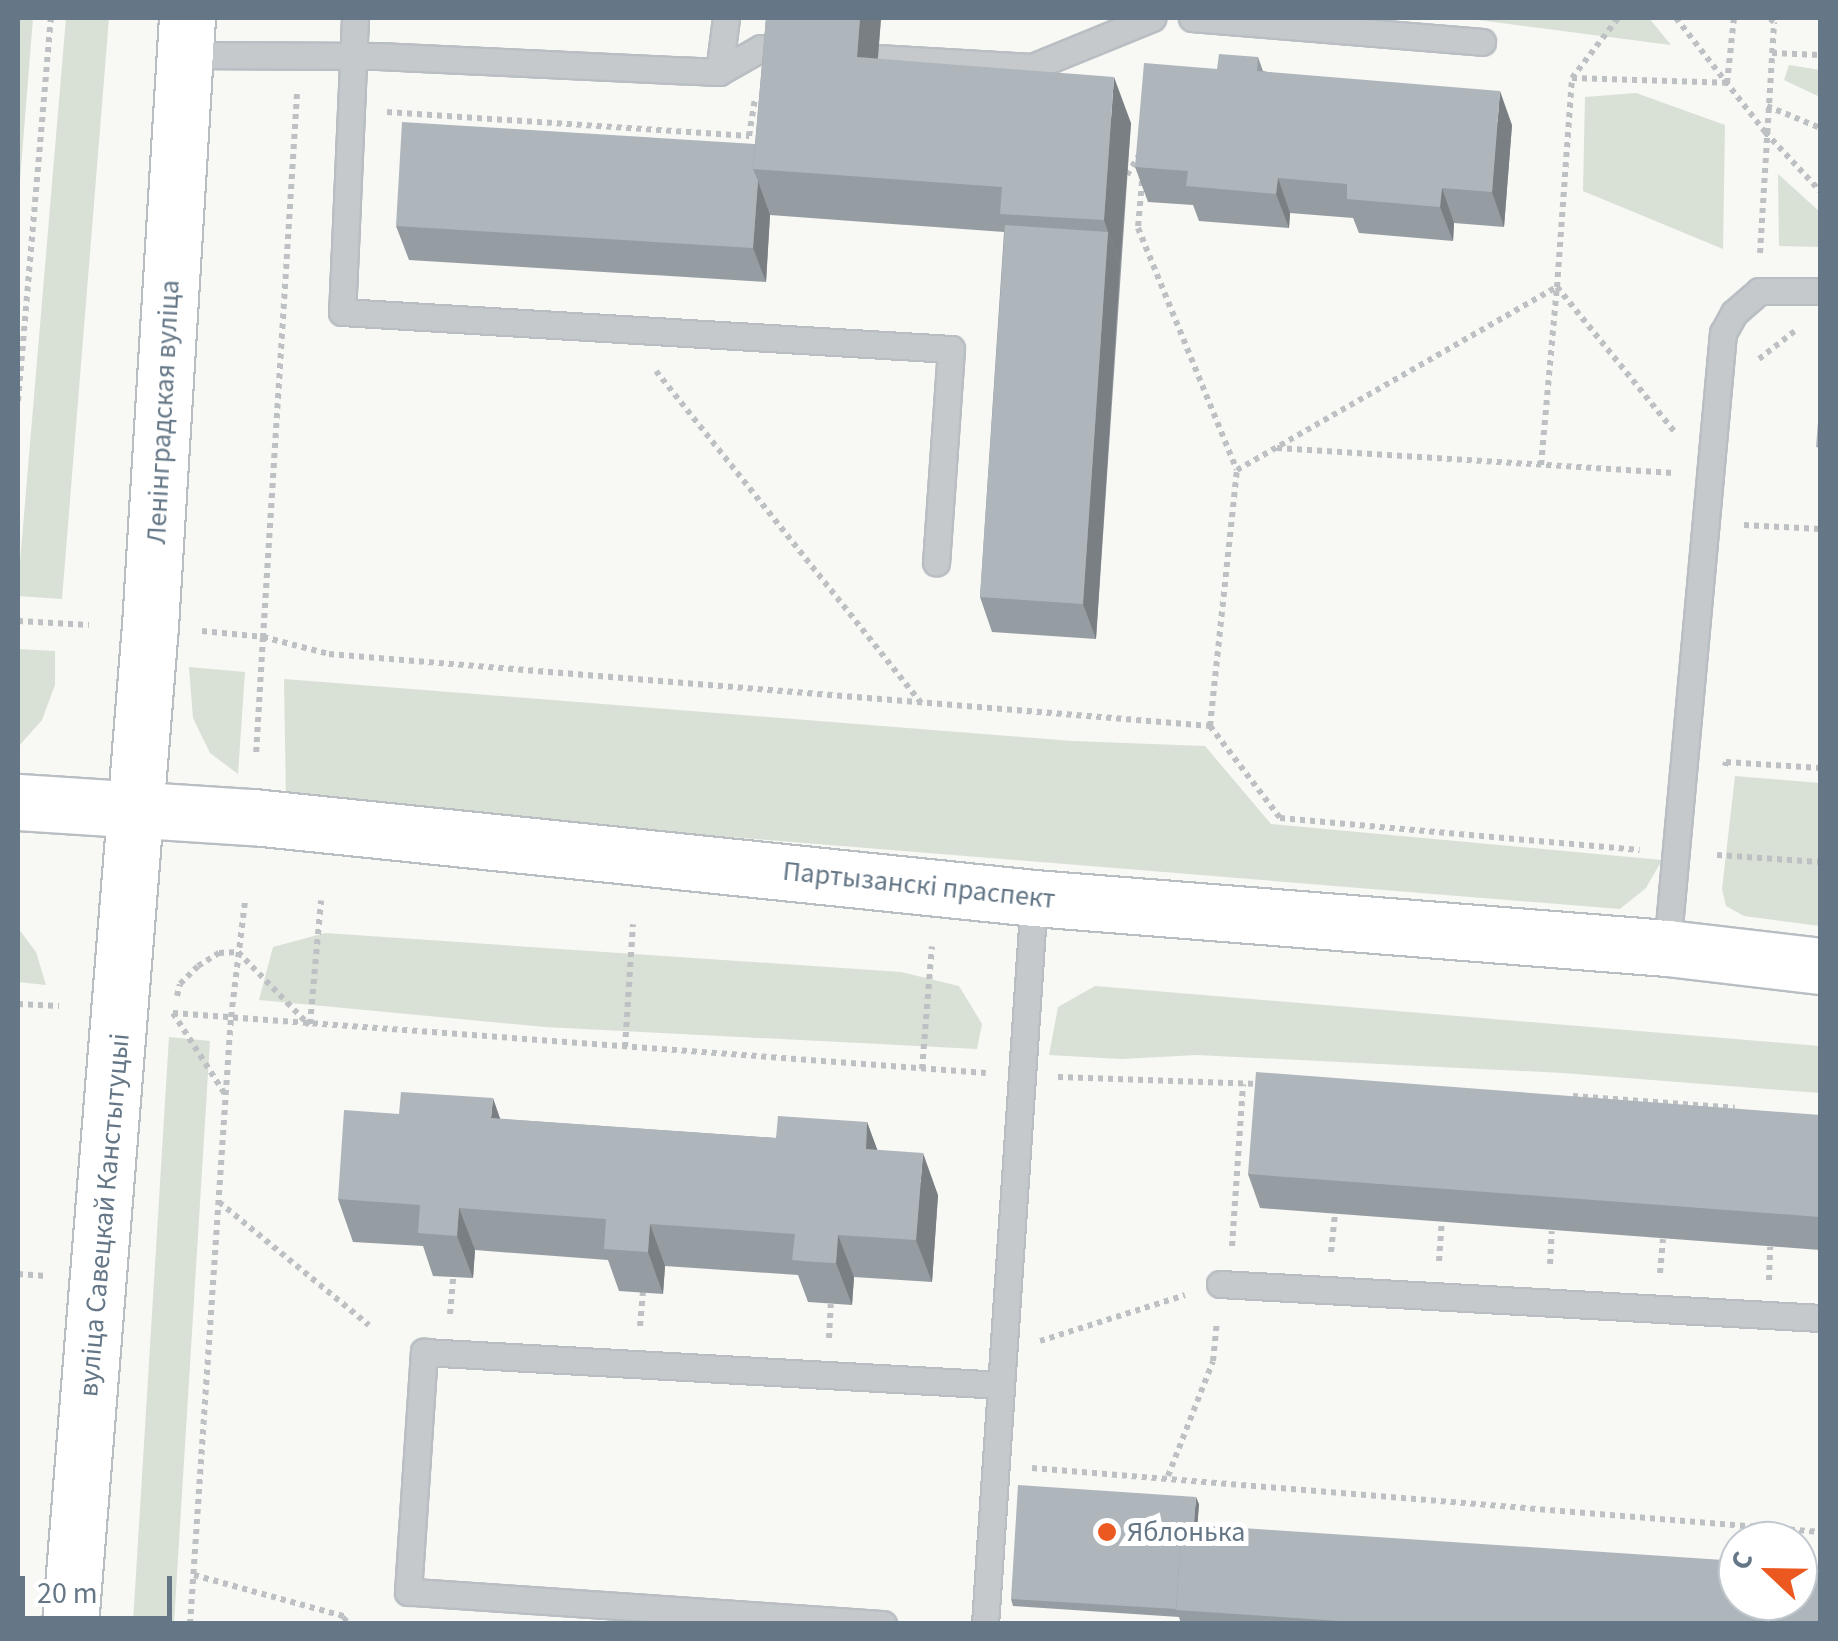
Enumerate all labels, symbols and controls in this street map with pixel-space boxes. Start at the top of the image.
street label: Ленінградская вуліца [139,279,187,545]
street label: Партызанскі праспект [781,854,1057,916]
street label: вуліца Савецкай Канстытуцыі [71,1032,137,1398]
place label: Яблонька [1127,1515,1245,1549]
marker: Яблонька [1096,1521,1118,1543]
north arrow [1718,1521,1818,1621]
text: С [1720,1545,1764,1576]
scale bar [25,1556,178,1618]
text: 20 m [37,1572,98,1615]

